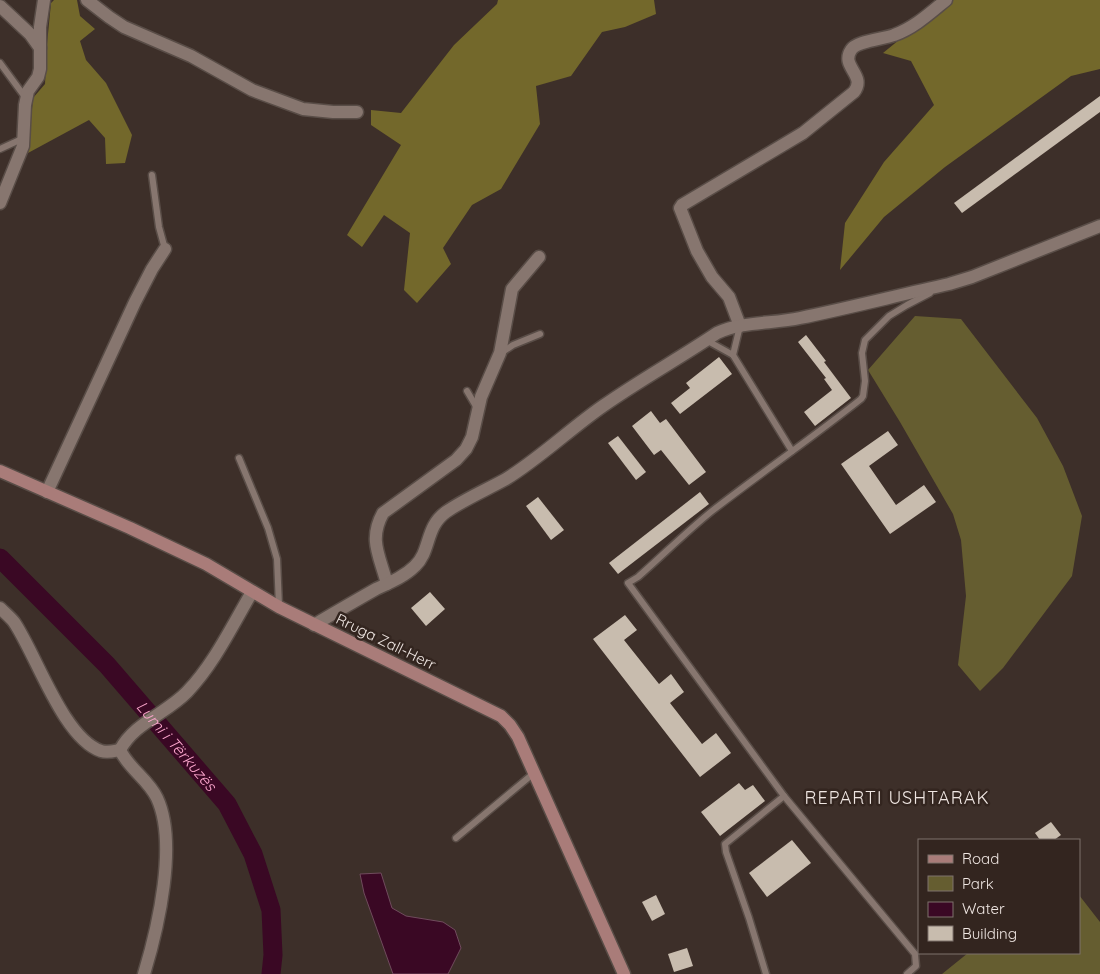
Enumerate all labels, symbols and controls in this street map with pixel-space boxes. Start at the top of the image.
street label: Rruga Zall-Herr [333,609,440,674]
water label: Lumi i Tërkuzës [132,697,222,796]
district label: REPARTI USHTARAK [804,786,990,809]
legend [918,839,1080,954]
text: Road [962,849,999,868]
text: Park [962,874,994,893]
text: Water [962,899,1005,918]
text: Building [962,924,1017,943]

